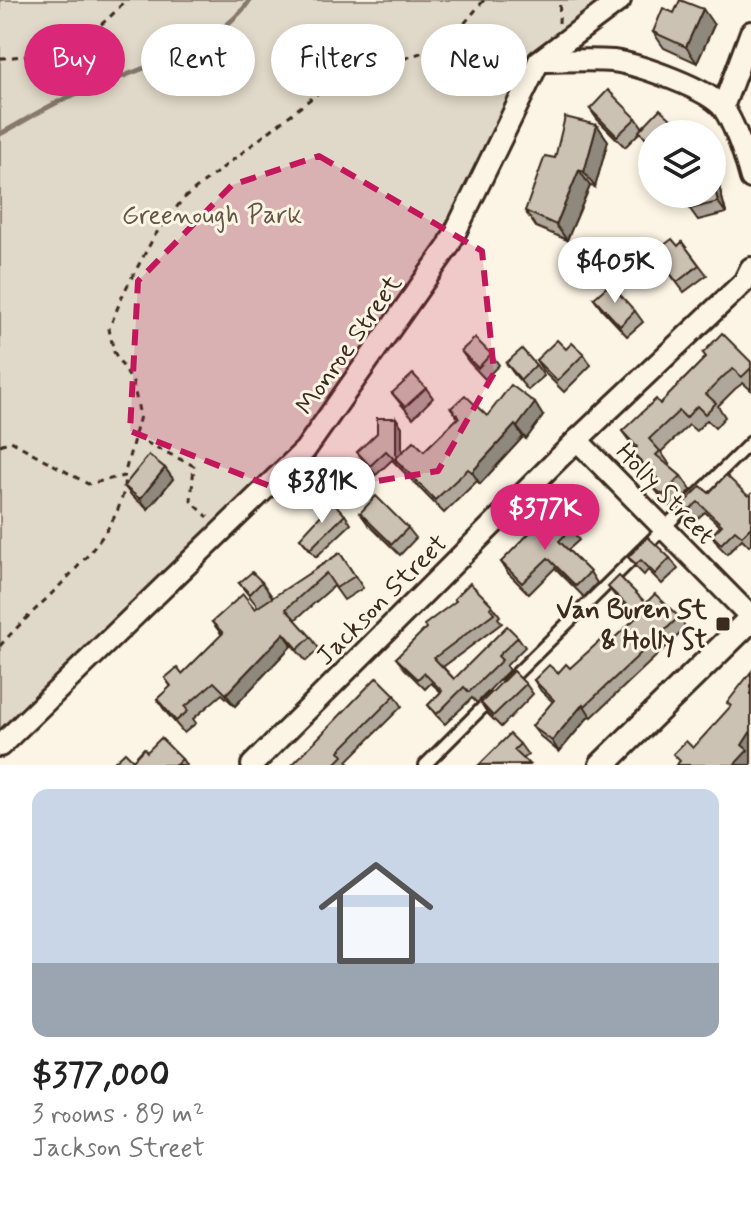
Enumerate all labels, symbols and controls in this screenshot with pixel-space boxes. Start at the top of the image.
chip: Buy [24,24,125,96]
chip: Rent [141,24,255,96]
chip: Filters [271,24,405,96]
chip: New [421,24,527,96]
map controls [638,120,726,208]
button: layers [638,120,726,208]
park label: Greenough Park [122,199,302,233]
pin: $405K [559,237,671,305]
text: $405K [576,246,654,280]
street label: Monroe Street [289,268,410,422]
street label: Holly Street [608,436,722,553]
pin: $381K [266,457,378,525]
text: $381K [287,466,357,500]
pin: $377K [489,484,601,552]
text: $377K [509,493,581,527]
street label: Jackson Street [309,527,456,674]
place label: Van Buren St & Holly St [556,594,708,658]
marker: Van Buren St & Holly St [714,615,732,633]
icon: home [304,841,448,985]
text: $377,000 [32,1053,170,1098]
text: 3 rooms · 89 m² [32,1098,204,1132]
text: Jackson Street [32,1132,205,1166]

